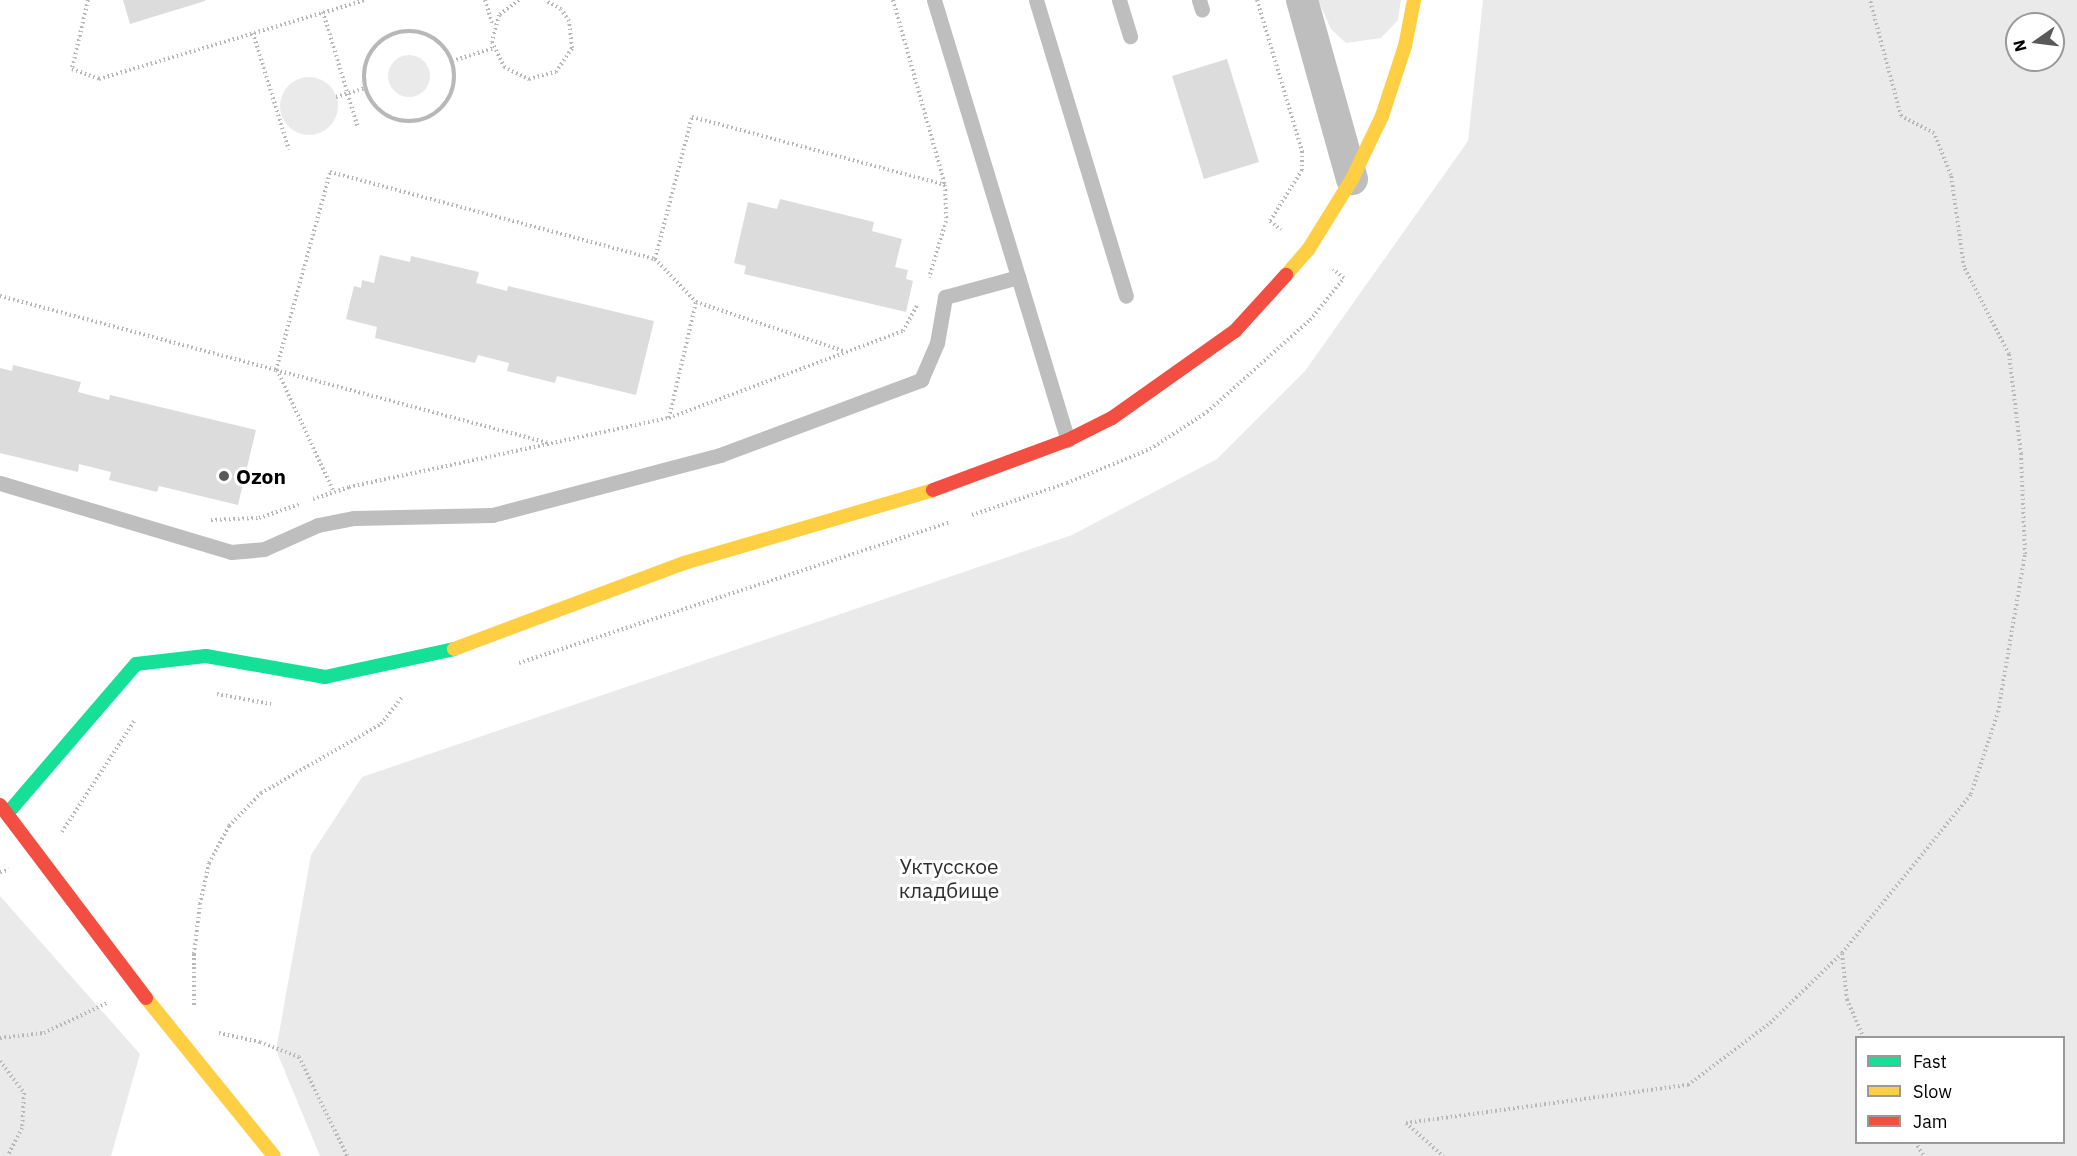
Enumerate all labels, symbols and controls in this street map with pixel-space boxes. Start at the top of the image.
north arrow [2005,12,2065,72]
text: N [2008,38,2031,54]
place label: Ozon [236,463,286,489]
marker: Ozon [217,469,231,483]
park label: Уктусское кладбище [899,853,999,903]
legend [1855,1036,2065,1144]
text: Fast [1913,1050,1947,1073]
text: Slow [1913,1080,1952,1103]
text: Jam [1913,1110,1948,1133]

